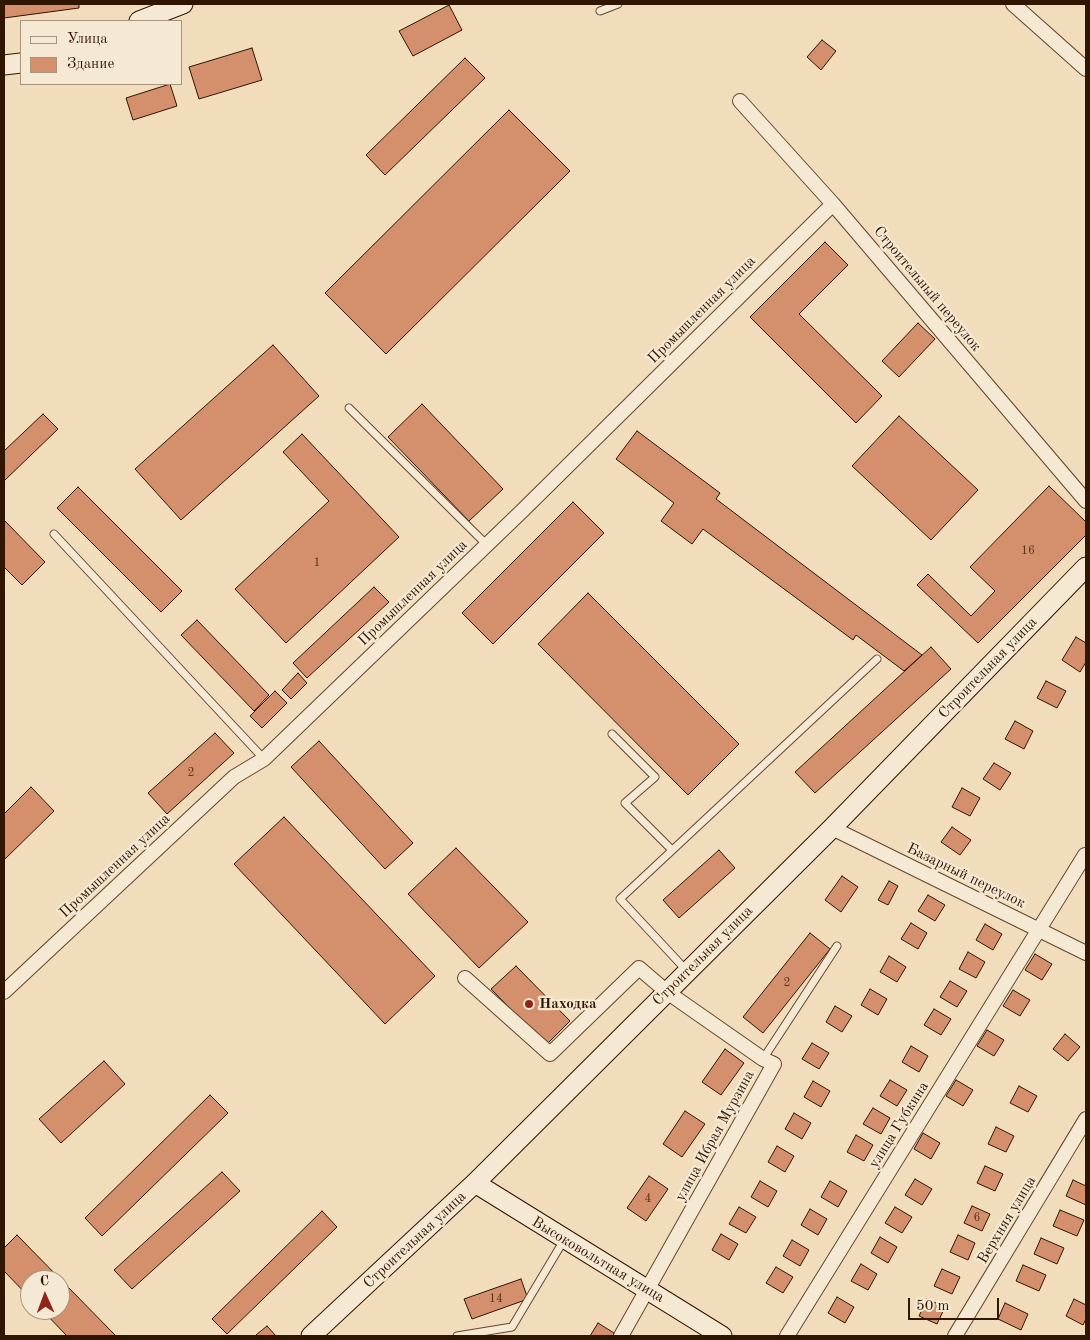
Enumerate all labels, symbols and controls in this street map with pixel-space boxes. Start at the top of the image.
legend [20,20,182,85]
text: Улица [67,32,108,47]
text: Здание [67,57,114,72]
street label: Строительный переулок [869,223,985,355]
street label: Промышленная улица [644,252,760,368]
street label: Промышленная улица [355,536,471,650]
house number: 16 [1021,544,1035,558]
house number: 1 [314,556,320,570]
street label: Строительная улица [935,613,1041,723]
house number: 2 [188,766,194,780]
street label: Промышленная улица [56,810,174,922]
street label: Базарный переулок [904,840,1028,912]
street label: Строительная улица [649,902,757,1010]
house number: 2 [784,976,790,990]
place label: Находка [539,995,597,1013]
marker: Находка [523,998,535,1010]
street label: улица Ибрая Мурзина [671,1067,759,1205]
street label: улица Губкина [865,1078,933,1172]
street label: Верхняя улица [974,1173,1040,1267]
street label: Строительная улица [360,1188,470,1292]
house number: 4 [645,1192,651,1206]
house number: 6 [974,1211,980,1225]
street label: Высоковольтная улица [528,1213,668,1307]
north arrow [20,1270,70,1320]
text: С [40,1274,49,1288]
scale bar [910,1288,1001,1320]
house number: 14 [489,1292,503,1306]
text: 50 m [916,1299,950,1314]

